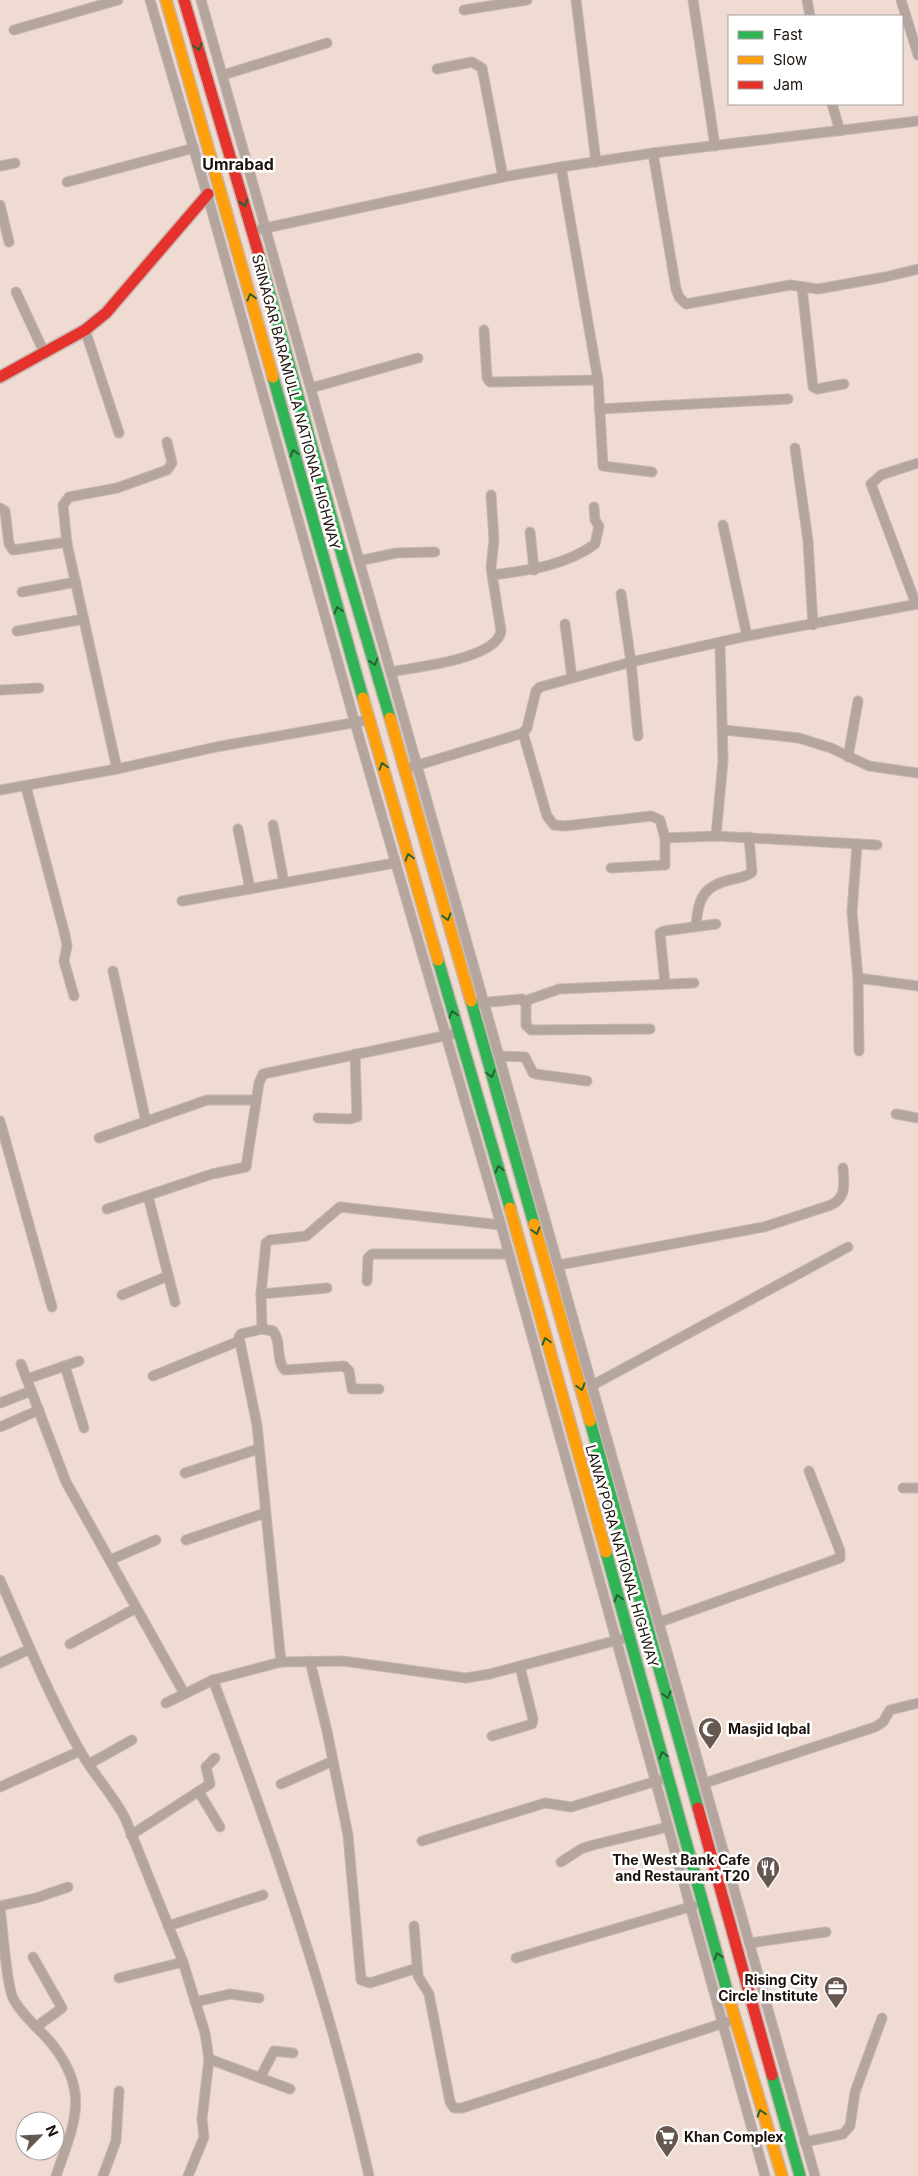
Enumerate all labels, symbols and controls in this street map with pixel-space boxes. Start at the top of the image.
legend [728,15,903,105]
text: Fast [773,25,803,44]
one-way arrow [192,42,203,51]
text: Slow [773,50,807,69]
text: Jam [773,75,803,94]
district label: Umrabad [202,154,274,174]
one-way arrow [239,198,249,206]
street label: SRINAGAR BARAMULLA NATIONAL HIGHWAY [249,252,344,552]
one-way arrow [246,292,257,301]
one-way arrow [289,449,300,458]
one-way arrow [333,606,343,615]
one-way arrow [368,658,378,666]
one-way arrow [378,762,388,771]
one-way arrow [404,853,415,862]
one-way arrow [441,912,451,920]
one-way arrow [448,1009,459,1018]
one-way arrow [486,1070,496,1078]
one-way arrow [494,1166,504,1174]
one-way arrow [530,1226,541,1235]
one-way arrow [542,1337,552,1345]
one-way arrow [575,1382,585,1390]
street label: LAWAYPORA NATIONAL HIGHWAY [582,1443,663,1670]
one-way arrow [614,1595,624,1603]
one-way arrow [661,1691,671,1699]
mosque icon: Masjid Iqbal [697,1716,723,1750]
place label: Masjid Iqbal [728,1720,810,1737]
one-way arrow [658,1750,669,1759]
place label: The West Bank Cafe and Restaurant T20 [612,1851,750,1884]
restaurant icon: The West Bank Cafe and Restaurant T20 [755,1855,781,1889]
one-way arrow [713,1952,724,1961]
place label: Rising City Circle Institute [718,1971,819,2004]
office icon: Rising City Circle Institute [823,1975,849,2009]
one-way arrow [757,2109,767,2118]
north arrow [15,2111,65,2161]
text: N [42,2122,62,2139]
supermarket icon: Khan Complex [654,2124,680,2158]
place label: Khan Complex [684,2128,783,2145]

